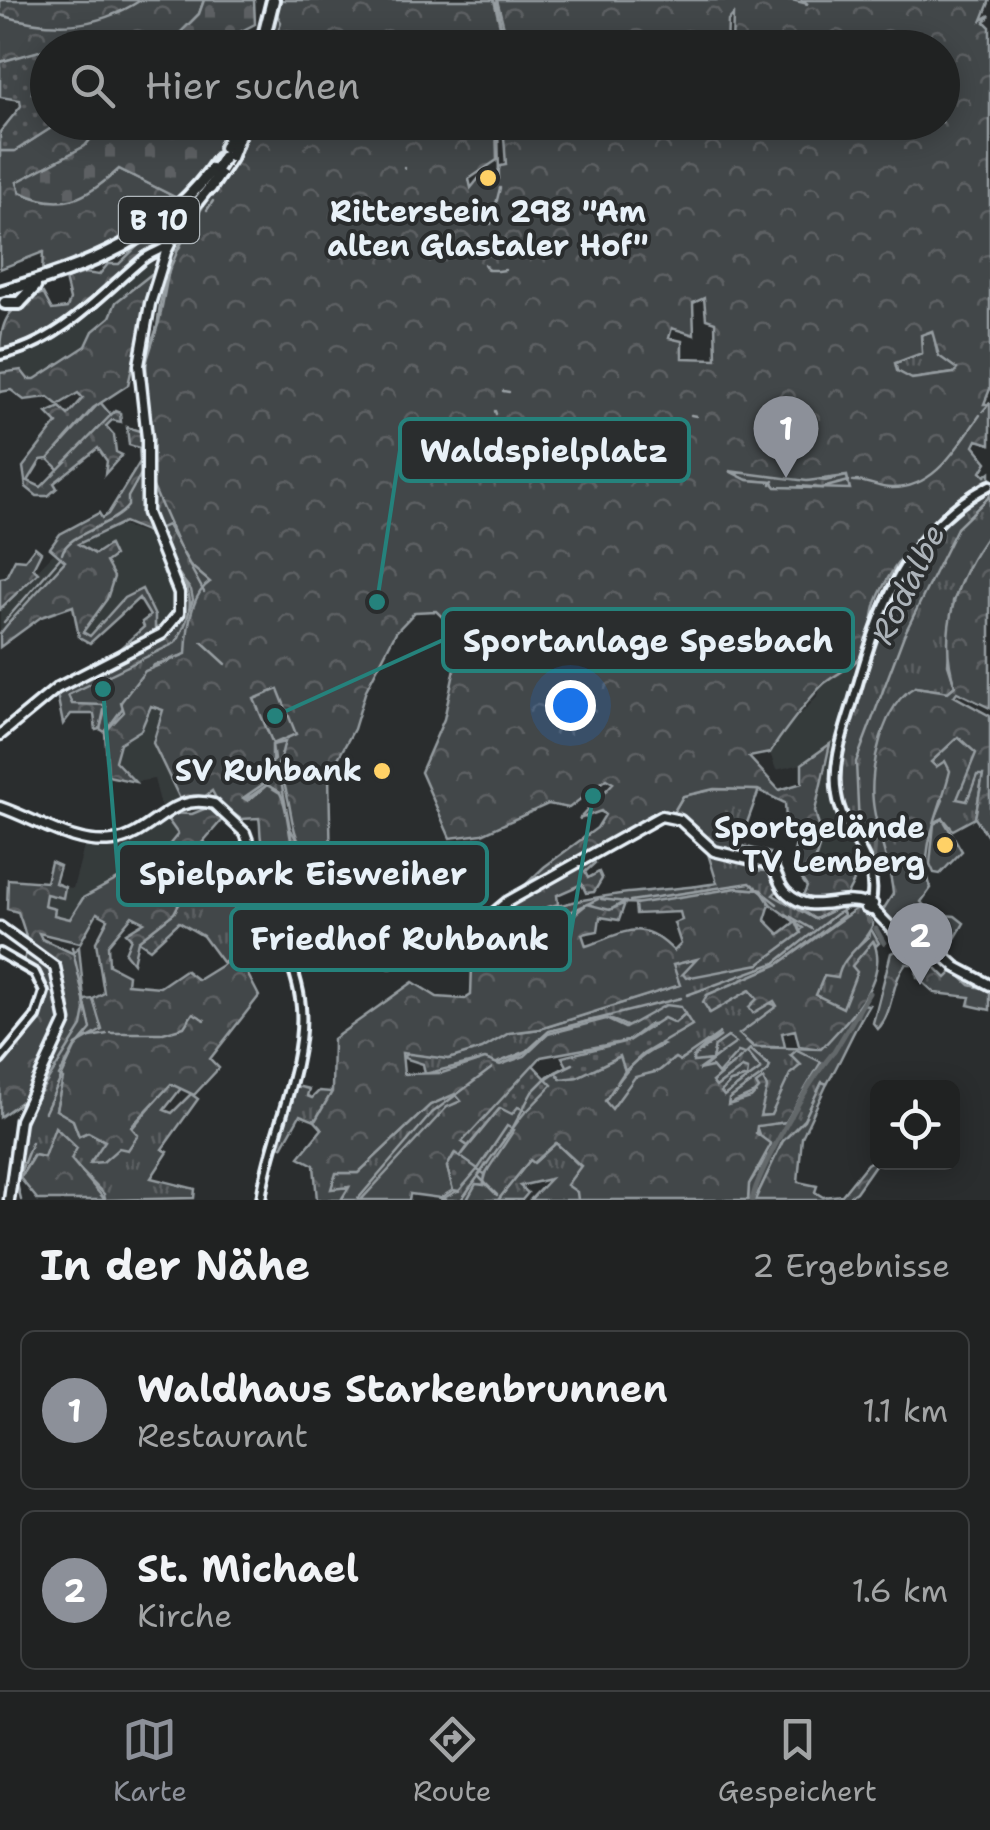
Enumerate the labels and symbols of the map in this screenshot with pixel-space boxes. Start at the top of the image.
marker: Ritterstein 298 "Am alten Glastaler Hof" [477,167,499,189]
place label: Ritterstein 298 "Am alten Glastaler Hof" [327,191,649,266]
road number: B 10 [119,197,199,243]
pin: 1 [754,396,818,478]
callout: Waldspielplatz [400,419,689,481]
text: Waldspielplatz [420,429,668,472]
water label: Rodalbe [860,517,955,651]
callout: Sportanlage Spesbach [443,609,853,671]
text: Sportanlage Spesbach [463,619,833,662]
your location [545,680,596,731]
place label: SV Ruhbank [175,750,362,791]
marker: SV Ruhbank [371,760,393,782]
place label: Sportgelände TV Lemberg [714,807,925,882]
marker: Sportgelände TV Lemberg [934,834,956,856]
callout: Spielpark Eisweiher [118,843,487,905]
text: Spielpark Eisweiher [139,852,467,895]
pin: 2 [888,902,952,985]
callout: Friedhof Ruhbank [231,908,570,970]
text: Friedhof Ruhbank [251,917,549,960]

